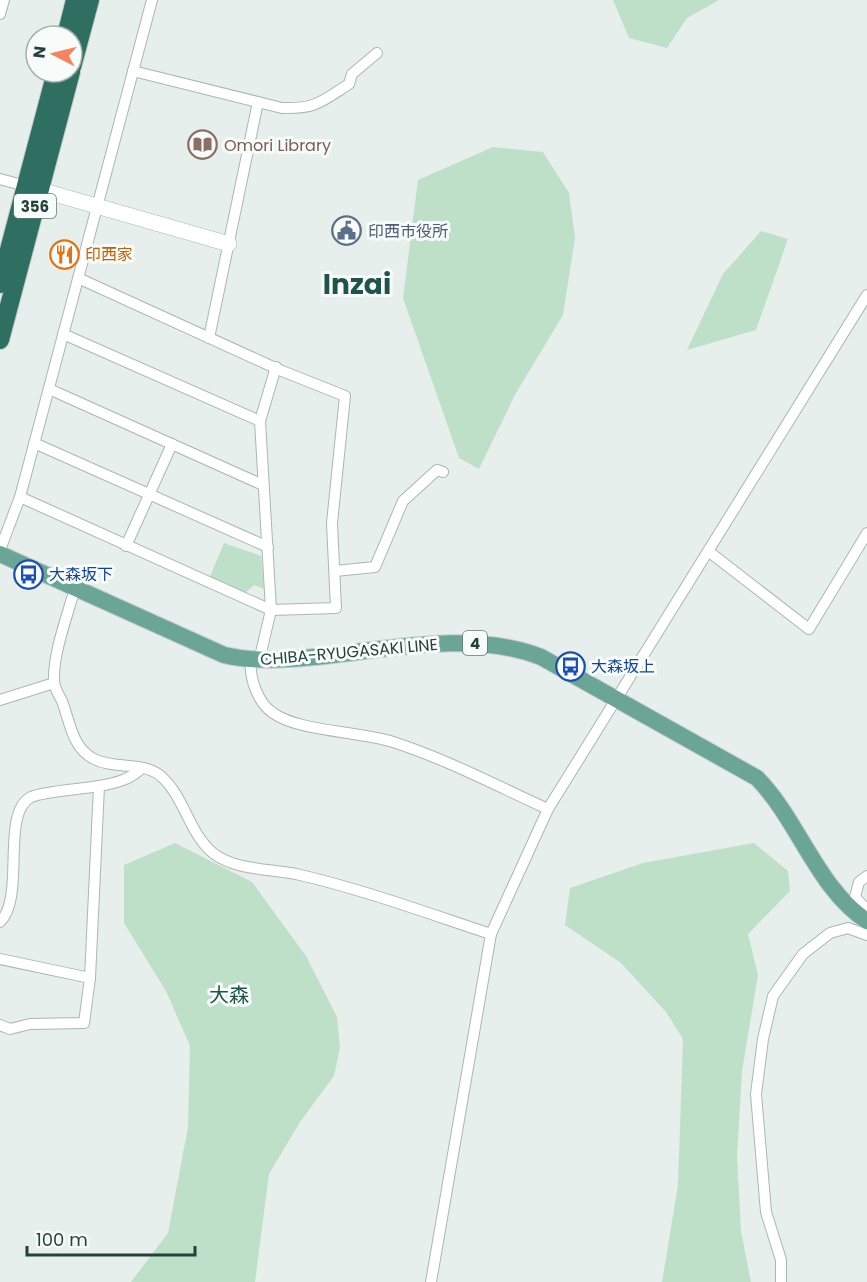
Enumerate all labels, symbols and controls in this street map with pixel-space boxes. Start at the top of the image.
north arrow [24,24,84,84]
text: N [27,45,52,60]
library icon: Omori Library [187,129,219,161]
place label: Omori Library [224,134,331,157]
road number: 356 [14,194,56,218]
public building icon: 印西市役所 [331,215,363,247]
place label: 印西市役所 [368,220,448,243]
restaurant icon: 印西家 [48,238,80,270]
place label: 印西家 [85,243,133,266]
district label: Inzai [323,265,391,304]
bus stop icon: 大森坂下 [12,558,44,590]
place label: 大森坂下 [49,563,113,586]
road number: 4 [463,631,487,655]
street label: CHIBA-RYUGASAKI LINE [259,633,439,671]
bus stop icon: 大森坂上 [554,650,586,682]
place label: 大森坂上 [591,655,655,678]
district label: 大森 [209,981,249,1009]
scale bar [27,1219,195,1257]
text: 100 m [36,1227,88,1252]

